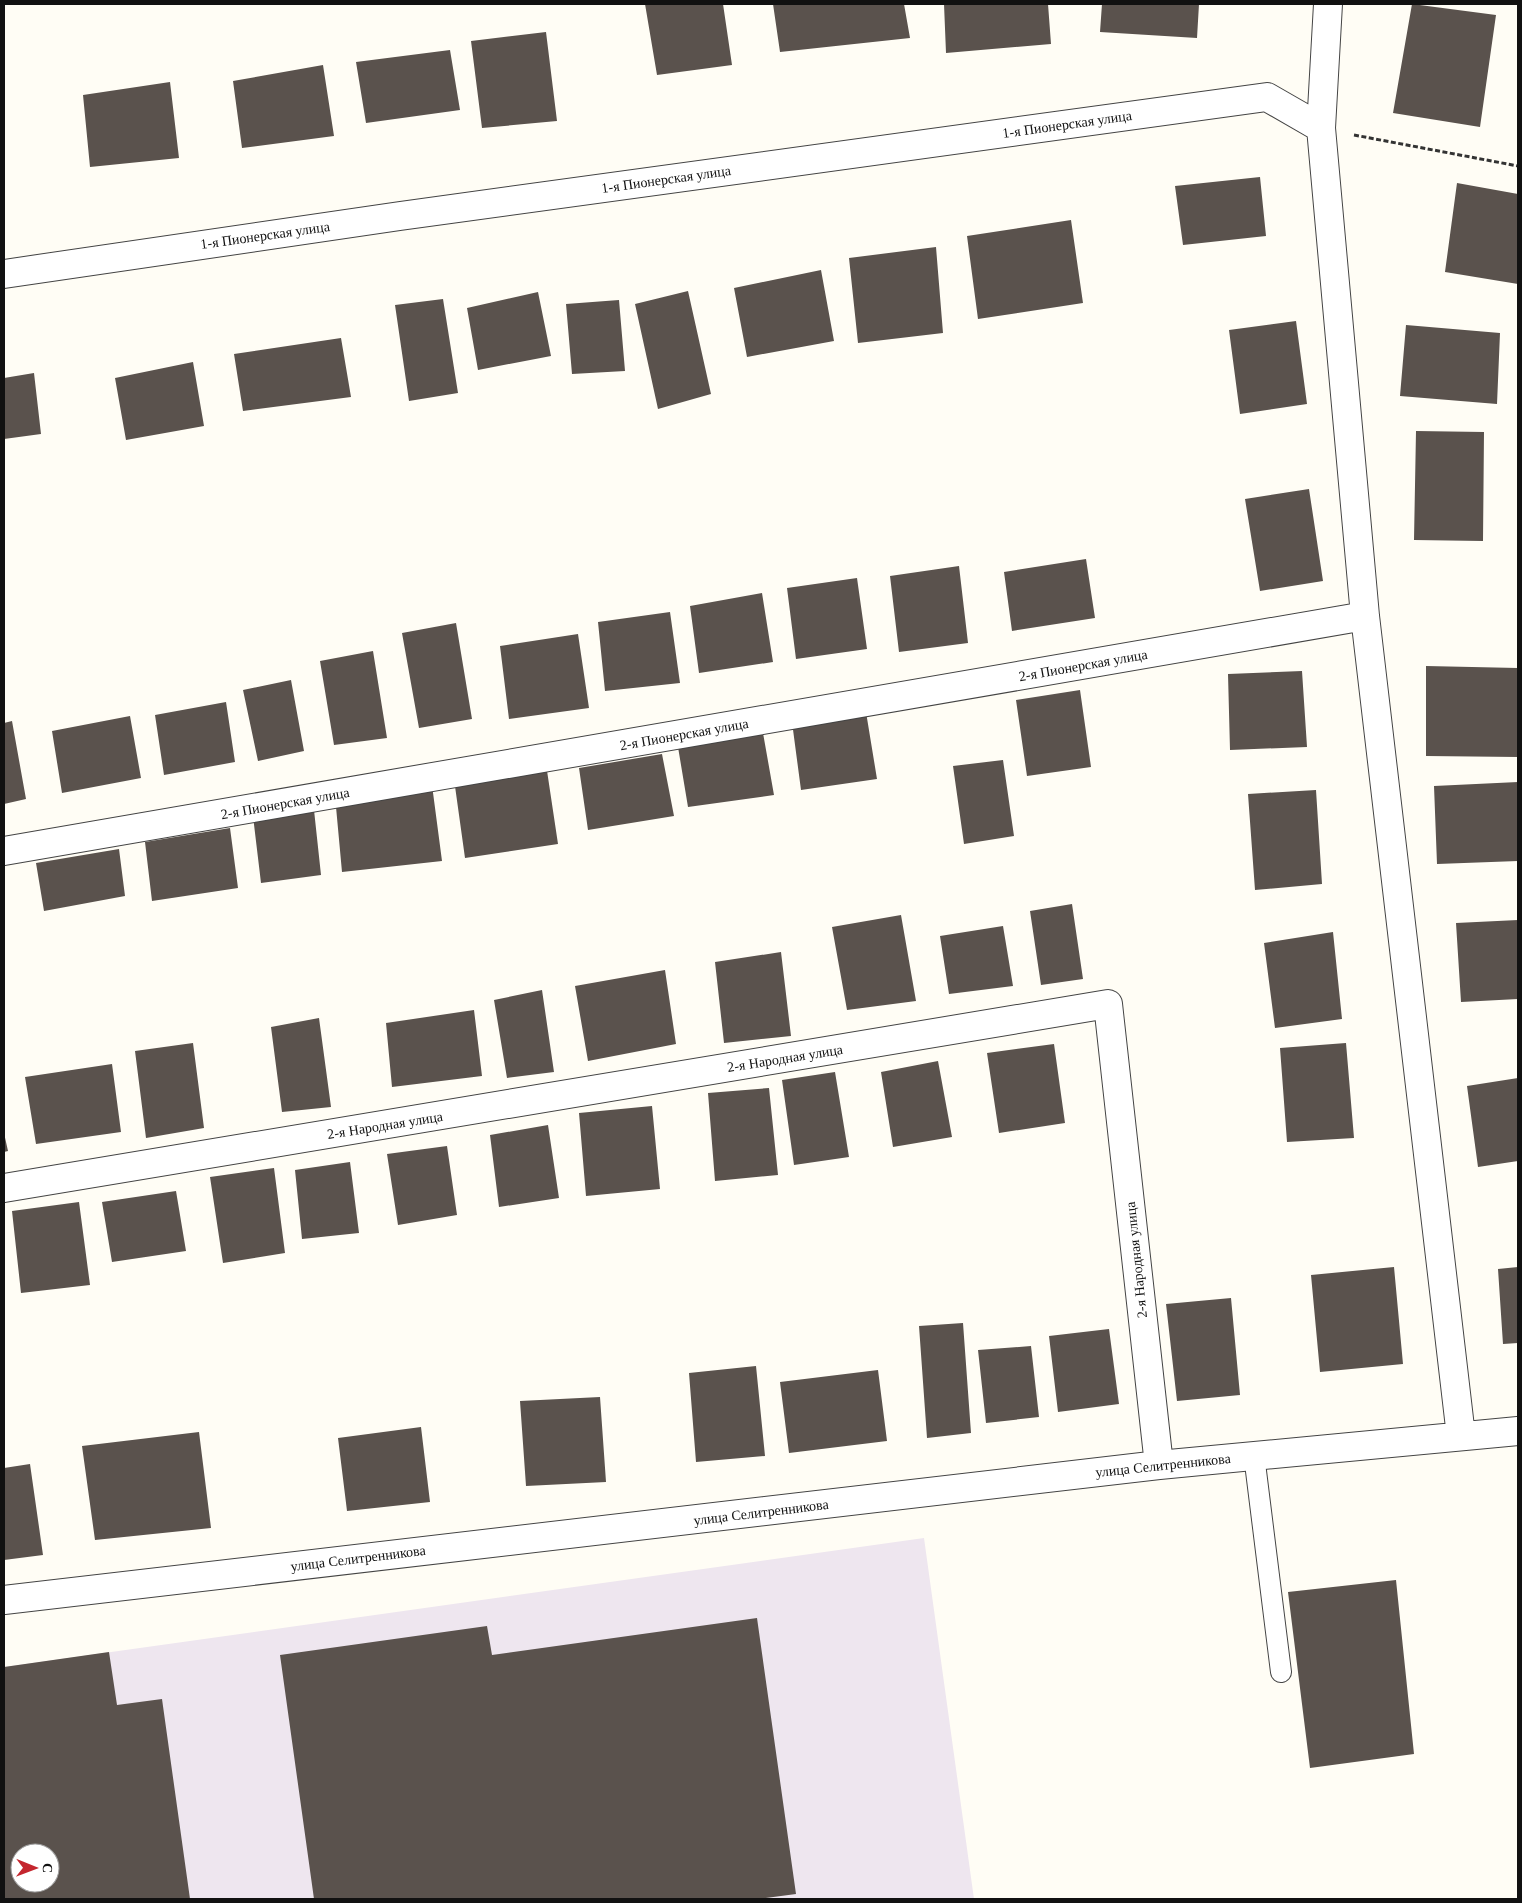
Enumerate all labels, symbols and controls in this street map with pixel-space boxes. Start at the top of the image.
street label: 1-я Пионерская улица [1001,108,1133,141]
street label: 1-я Пионерская улица [600,163,732,196]
street label: 1-я Пионерская улица [199,219,331,252]
street label: 2-я Пионерская улица [1018,647,1149,684]
street label: 2-я Пионерская улица [619,716,750,753]
street label: 2-я Пионерская улица [220,785,351,822]
street label: 2-я Народная улица [726,1042,845,1075]
street label: 2-я Народная улица [326,1109,445,1142]
street label: 2-я Народная улица [1123,1200,1150,1319]
street label: улица Селитренникова [1095,1451,1232,1480]
street label: улица Селитренникова [693,1497,830,1528]
street label: улица Селитренникова [290,1543,427,1574]
north arrow [10,1843,60,1893]
text: С [40,1863,55,1873]

